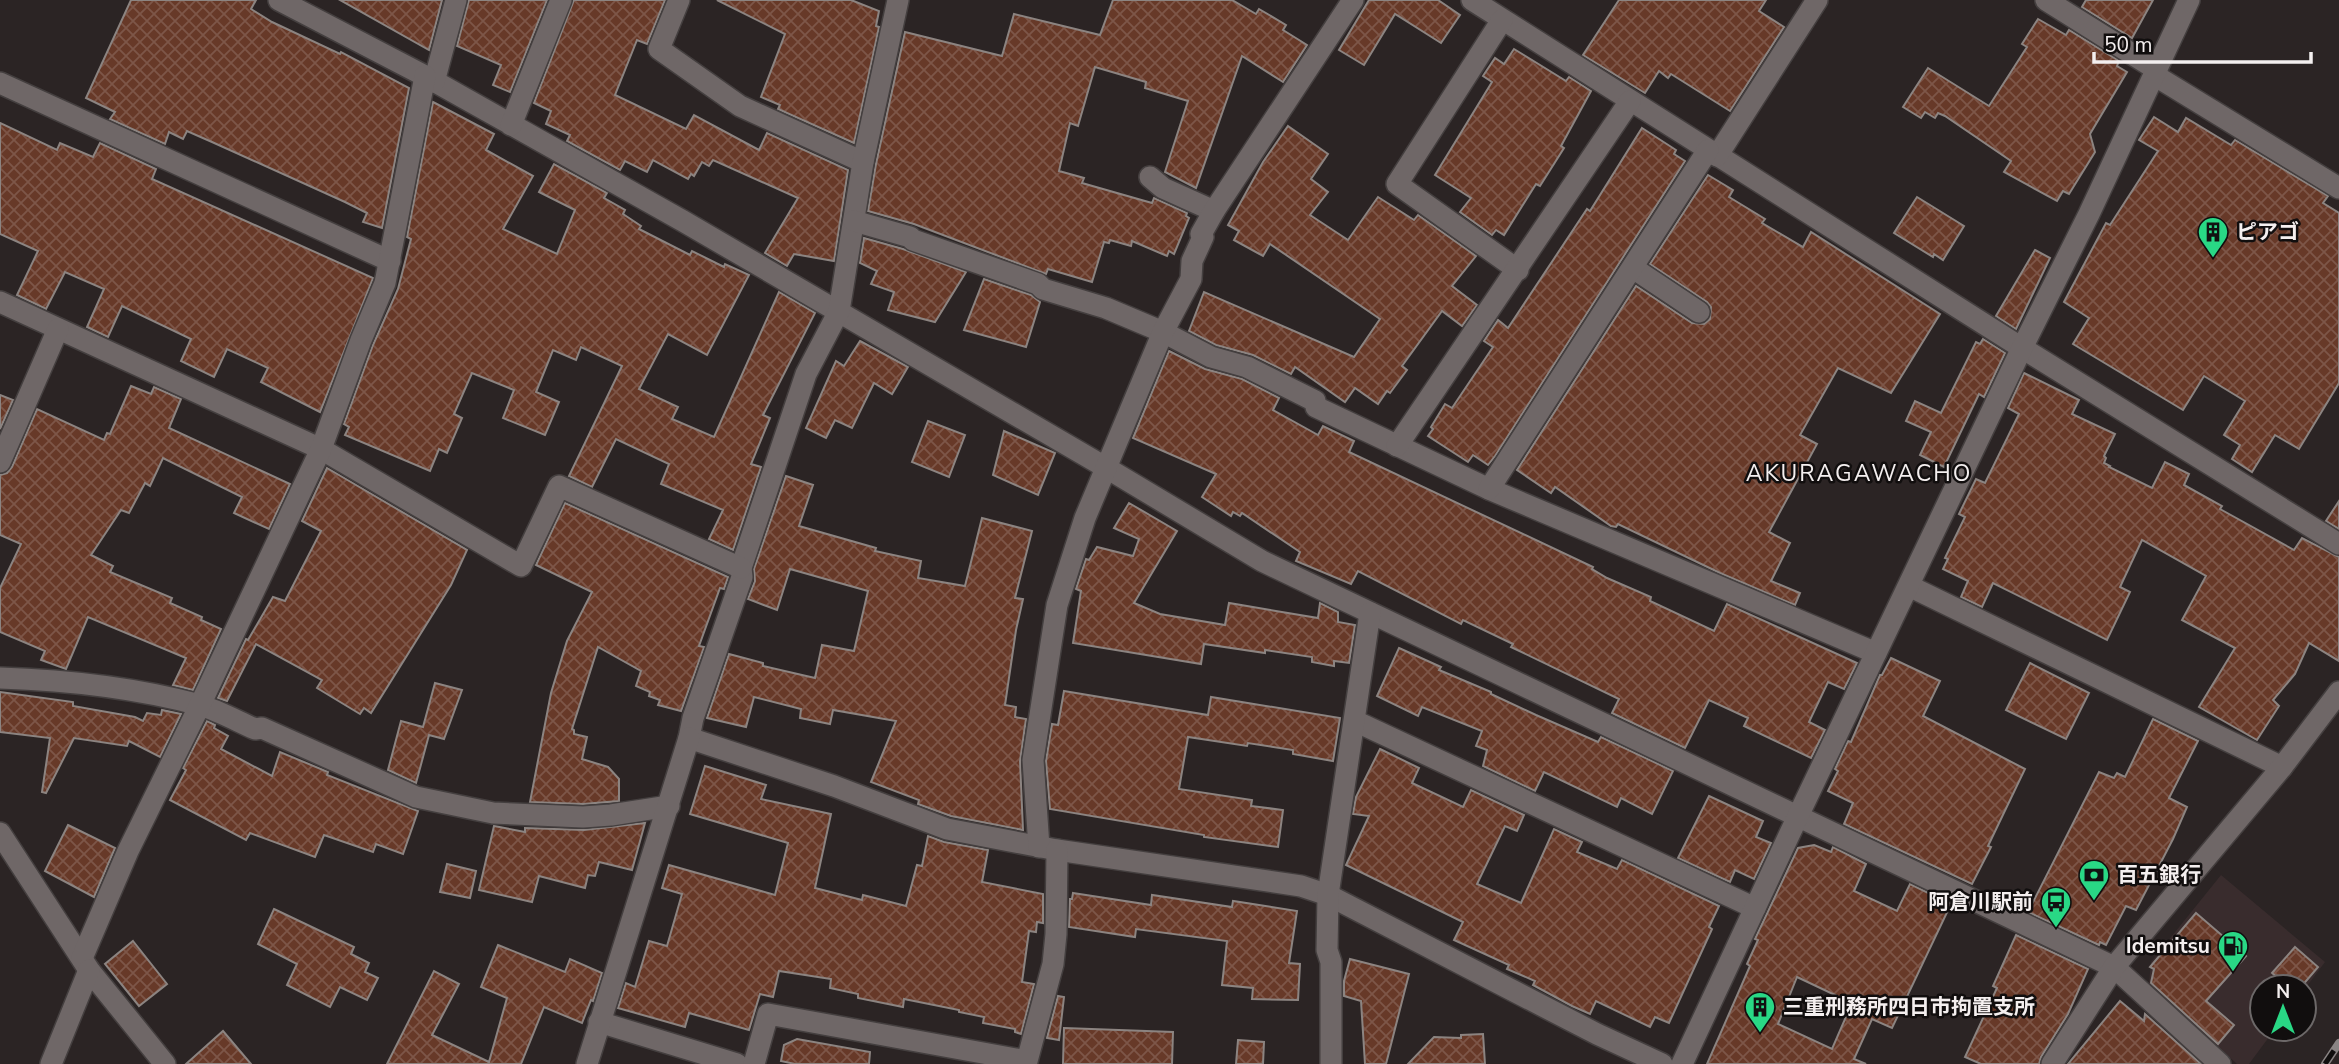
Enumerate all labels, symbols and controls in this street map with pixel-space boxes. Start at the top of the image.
scale bar [2094,21,2311,65]
text: 50 m [2104,31,2153,59]
building icon: ピアゴ [2196,215,2230,259]
place label: ピアゴ [2236,218,2299,246]
district label: AKURAGAWACHO [1746,458,1972,489]
bank icon: 百五銀行 [2077,858,2111,902]
place label: 百五銀行 [2117,861,2201,889]
bus stop icon: 阿倉川駅前 [2039,885,2073,929]
place label: 阿倉川駅前 [1928,888,2033,916]
fuel station icon: Idemitsu [2216,929,2250,973]
place label: Idemitsu [2126,932,2210,960]
north arrow [2248,973,2318,1043]
text: N [2276,979,2290,1005]
building icon: 三重刑務所四日市拘置支所 [1743,990,1777,1034]
place label: 三重刑務所四日市拘置支所 [1783,993,2035,1021]

